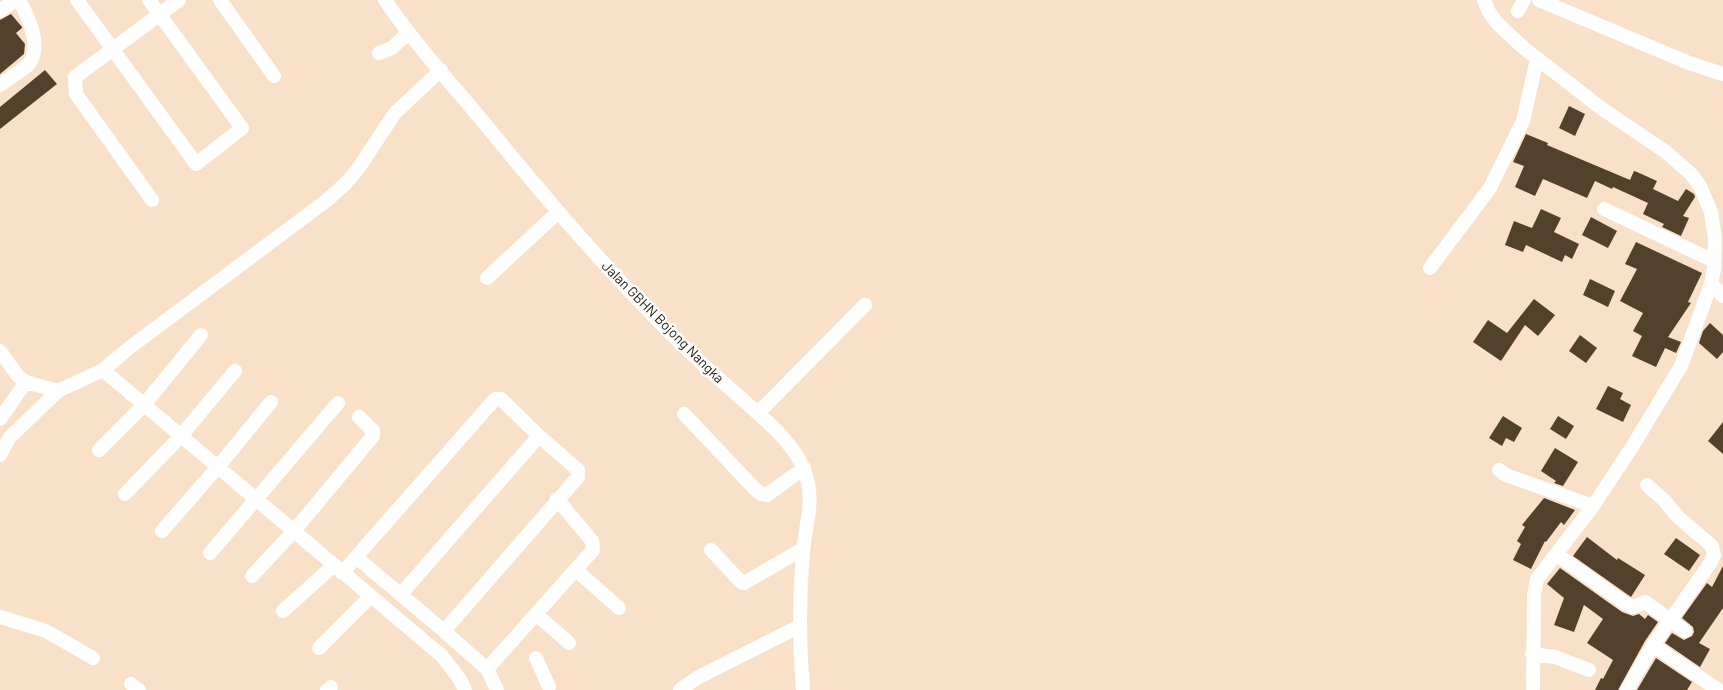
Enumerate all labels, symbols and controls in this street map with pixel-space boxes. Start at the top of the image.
street label: Jalan GBHN Bojong Nangka [599,257,728,386]

